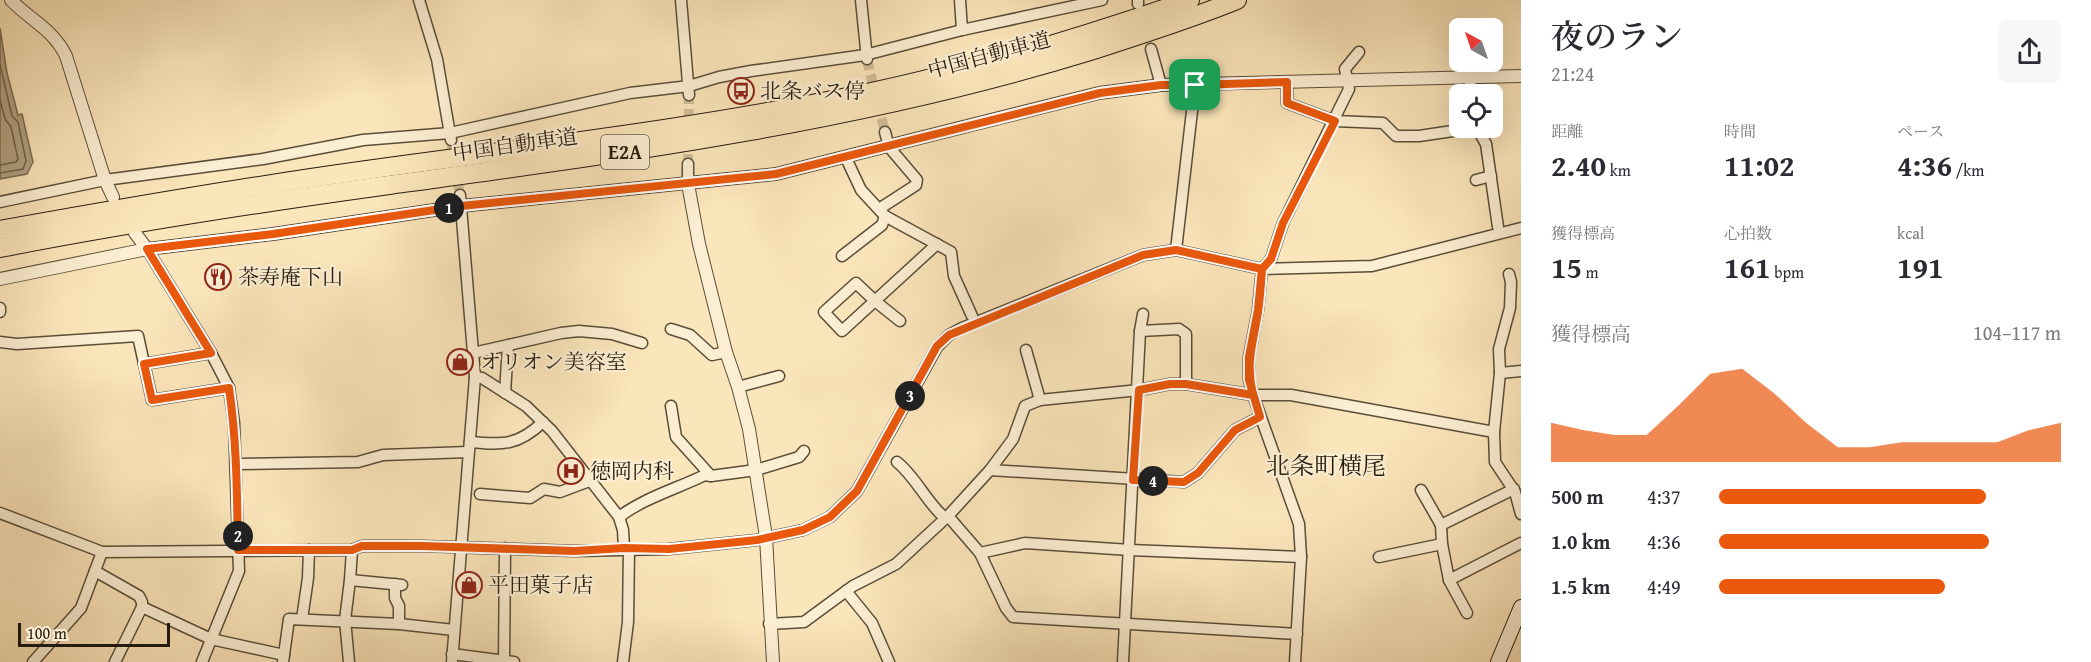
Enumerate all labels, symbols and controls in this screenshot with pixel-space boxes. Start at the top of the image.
text: 夜のラン [1551,12,1683,60]
north arrow [1449,18,1503,72]
map controls [1449,18,1503,138]
button: share [1998,20,2061,83]
street label: 中国自動車道 [924,23,1054,86]
pin [1169,59,1220,110]
text: 21:24 [1551,59,1594,88]
icon: arrive [1178,68,1211,101]
place label: 北条バス停 [760,75,865,106]
bus stop icon: 北条バス停 [726,76,756,106]
button: locate [1449,84,1503,138]
text: 距離 [1551,119,1583,143]
text: 時間 [1724,119,1756,143]
text: ペース [1897,119,1944,143]
street label: 中国自動車道 [450,120,579,169]
road number: E2A [601,135,649,169]
text: 2.40 [1551,143,1606,187]
text: 11:02 [1724,143,1795,187]
text: 4:36 [1897,143,1952,187]
text: km [1606,158,1631,182]
text: /km [1952,158,1984,182]
pin: 1 [434,193,464,223]
text: 1 [445,196,453,220]
text: 獲得標高 [1551,221,1615,245]
text: 心拍数 [1724,221,1772,245]
text: kcal [1897,221,1924,245]
text: 15 [1551,245,1582,289]
text: 161 [1724,245,1771,289]
text: 191 [1897,245,1944,289]
text: m [1582,260,1599,284]
text: bpm [1771,260,1804,284]
place label: 茶寿庵下山 [238,261,343,292]
restaurant icon: 茶寿庵下山 [203,262,233,292]
text: 104–117 m [1973,318,2061,347]
text: 獲得標高 [1551,319,1631,348]
place label: オリオン美容室 [480,346,627,377]
shop icon: オリオン美容室 [445,347,475,377]
pin: 3 [895,381,925,411]
text: 3 [906,384,914,408]
district label: 北条町横尾 [1266,448,1386,483]
place label: 徳岡内科 [590,455,674,486]
hospital icon: 徳岡内科 [556,456,586,486]
pin: 4 [1138,466,1168,496]
text: 4 [1149,469,1157,493]
text: 500 m [1551,482,1604,511]
text: 4:37 [1647,482,1681,511]
pin: 2 [223,521,253,551]
text: 2 [234,524,242,548]
text: 1.0 km [1551,527,1610,556]
text: 4:36 [1647,527,1681,556]
place label: 平田菓子店 [488,569,593,600]
shop icon: 平田菓子店 [454,570,484,600]
text: 1.5 km [1551,572,1610,601]
text: 4:49 [1647,572,1681,601]
scale bar [18,620,170,648]
text: 100 m [27,621,67,645]

